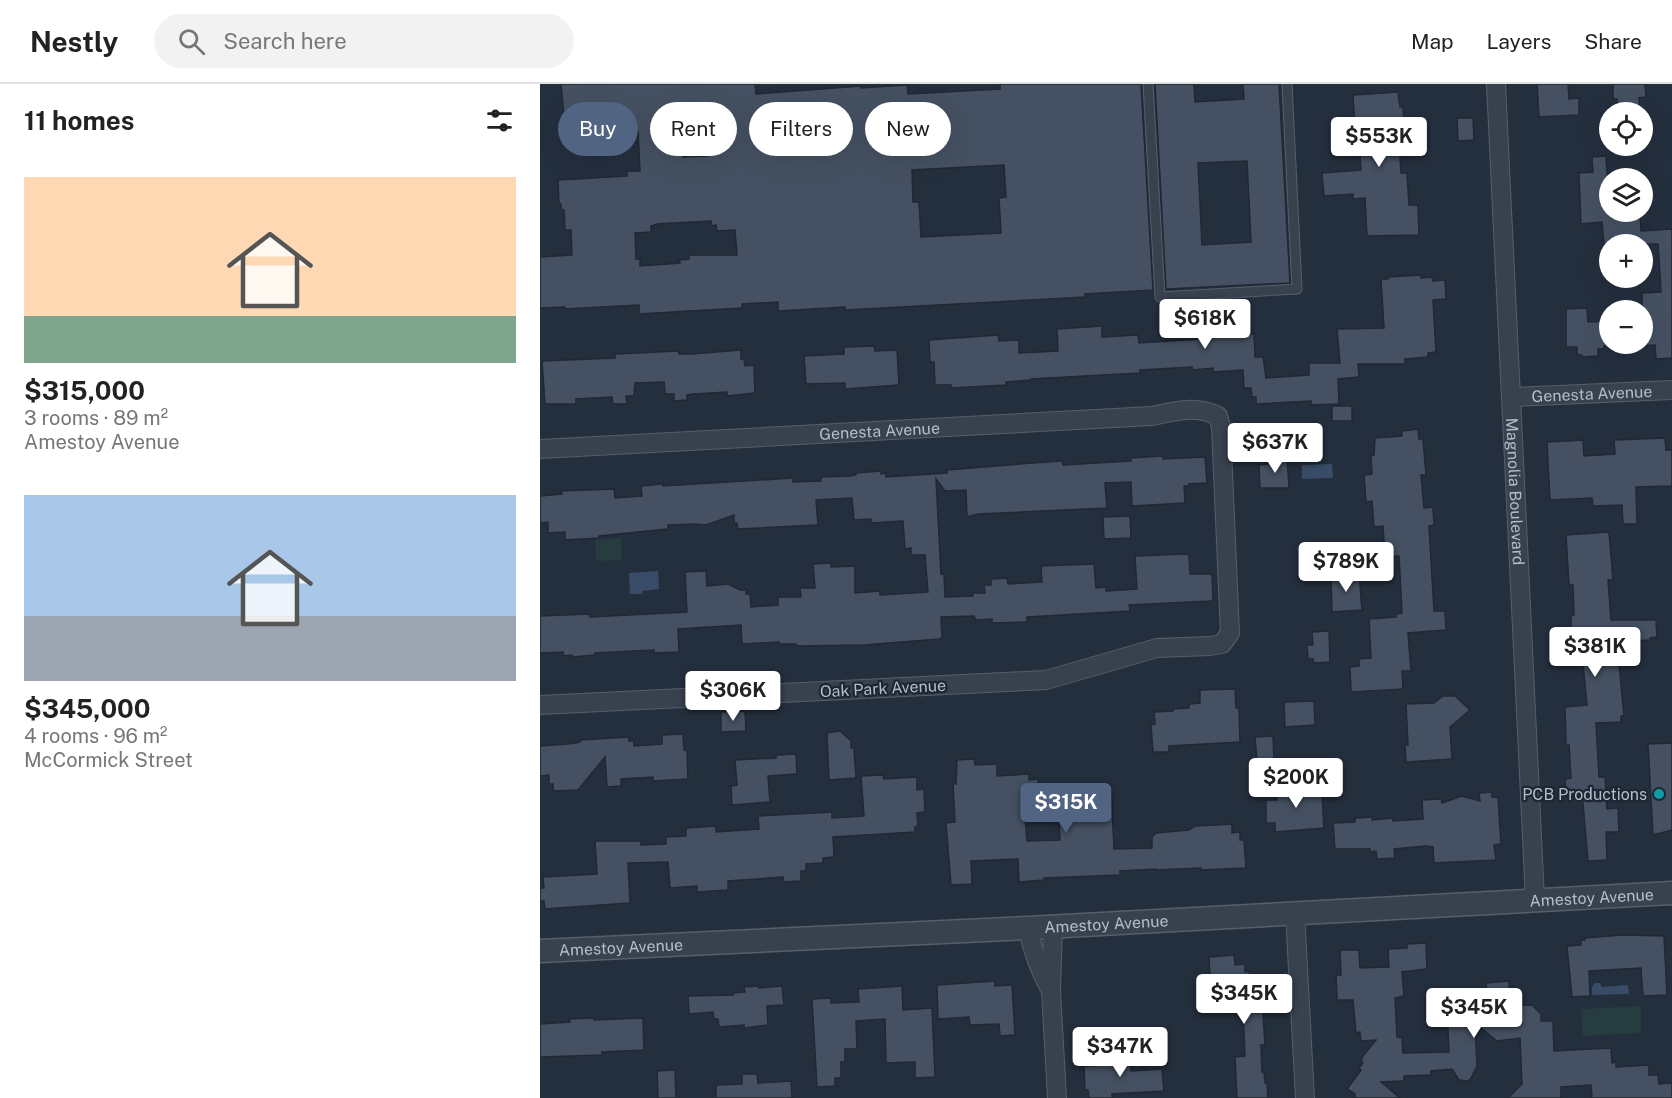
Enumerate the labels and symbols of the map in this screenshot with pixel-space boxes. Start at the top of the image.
pin: $553K [1337,117,1421,168]
pin: $618K [1163,299,1247,350]
street label: Genesta Avenue [1531,382,1653,406]
street label: Magnolia Boulevard [1502,417,1528,566]
street label: Genesta Avenue [819,418,940,444]
pin: $637K [1233,423,1317,474]
pin: $789K [1304,542,1388,593]
pin: $381K [1553,627,1637,678]
pin: $306K [691,671,775,722]
street label: Oak Park Avenue [819,676,947,701]
pin: $200K [1254,758,1338,809]
pin: $315K [1024,783,1108,834]
place label: PCB Productions [1522,785,1647,804]
marker: PCB Productions [1652,787,1666,801]
street label: Amestoy Avenue [1529,885,1654,911]
street label: Amestoy Avenue [1044,911,1169,937]
street label: Amestoy Avenue [558,935,684,960]
pin: $345K [1202,974,1286,1025]
pin: $345K [1432,988,1516,1039]
pin: $347K [1078,1027,1162,1078]

